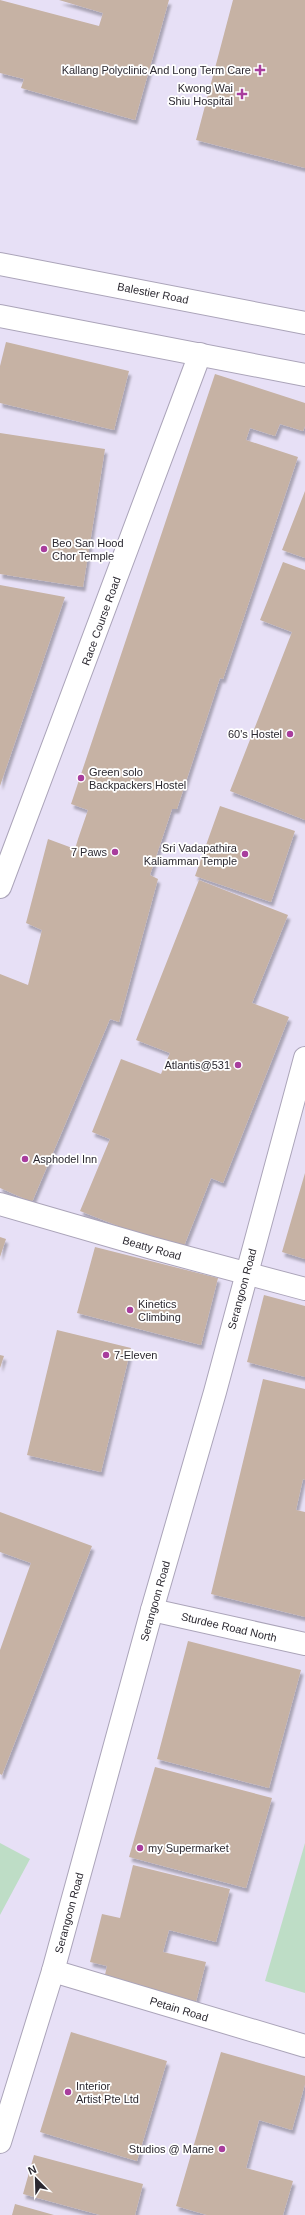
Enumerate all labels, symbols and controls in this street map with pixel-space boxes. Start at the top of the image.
place label: Kallang Polyclinic And Long Term Care [62,64,251,76]
marker: Kallang Polyclinic And Long Term Care [254,64,266,76]
place label: Kwong Wai Shiu Hospital [168,82,233,107]
marker: Kwong Wai Shiu Hospital [236,88,248,100]
street label: Balestier Road [116,280,190,306]
place label: Beo San Hood Chor Temple [52,537,124,562]
marker: Beo San Hood Chor Temple [39,544,49,554]
street label: Race Course Road [79,575,123,667]
place label: 60's Hostel [228,728,282,740]
marker: 60's Hostel [285,729,295,739]
place label: Green solo Backpackers Hostel [89,766,186,791]
marker: Green solo Backpackers Hostel [76,773,86,783]
place label: Sri Vadapathira Kaliamman Temple [144,842,238,867]
place label: 7 Paws [71,846,107,858]
marker: 7 Paws [110,847,120,857]
marker: Sri Vadapathira Kaliamman Temple [240,849,250,859]
place label: Atlantis@531 [164,1059,230,1071]
marker: Atlantis@531 [233,1060,243,1070]
place label: Asphodel Inn [33,1153,97,1165]
marker: Asphodel Inn [20,1154,30,1164]
street label: Beatty Road [121,1234,183,1262]
street label: Serangoon Road [225,1247,259,1331]
place label: Kinetics Climbing [138,1298,181,1323]
marker: Kinetics Climbing [125,1305,135,1315]
place label: 7-Eleven [114,1349,157,1361]
marker: 7-Eleven [101,1350,111,1360]
street label: Serangoon Road [138,1559,172,1643]
street label: Sturdee Road North [180,1610,278,1644]
place label: my Supermarket [148,1842,229,1854]
marker: my Supermarket [135,1843,145,1853]
street label: Serangoon Road [52,1871,86,1955]
street label: Petain Road [148,1994,210,2024]
place label: Interior Artist Pte Ltd [76,2080,139,2105]
marker: Interior Artist Pte Ltd [63,2087,73,2097]
place label: Studios @ Marne [129,2143,214,2155]
marker: Studios @ Marne [217,2144,227,2154]
north arrow [16,2159,56,2199]
text: N [26,2163,38,2177]

